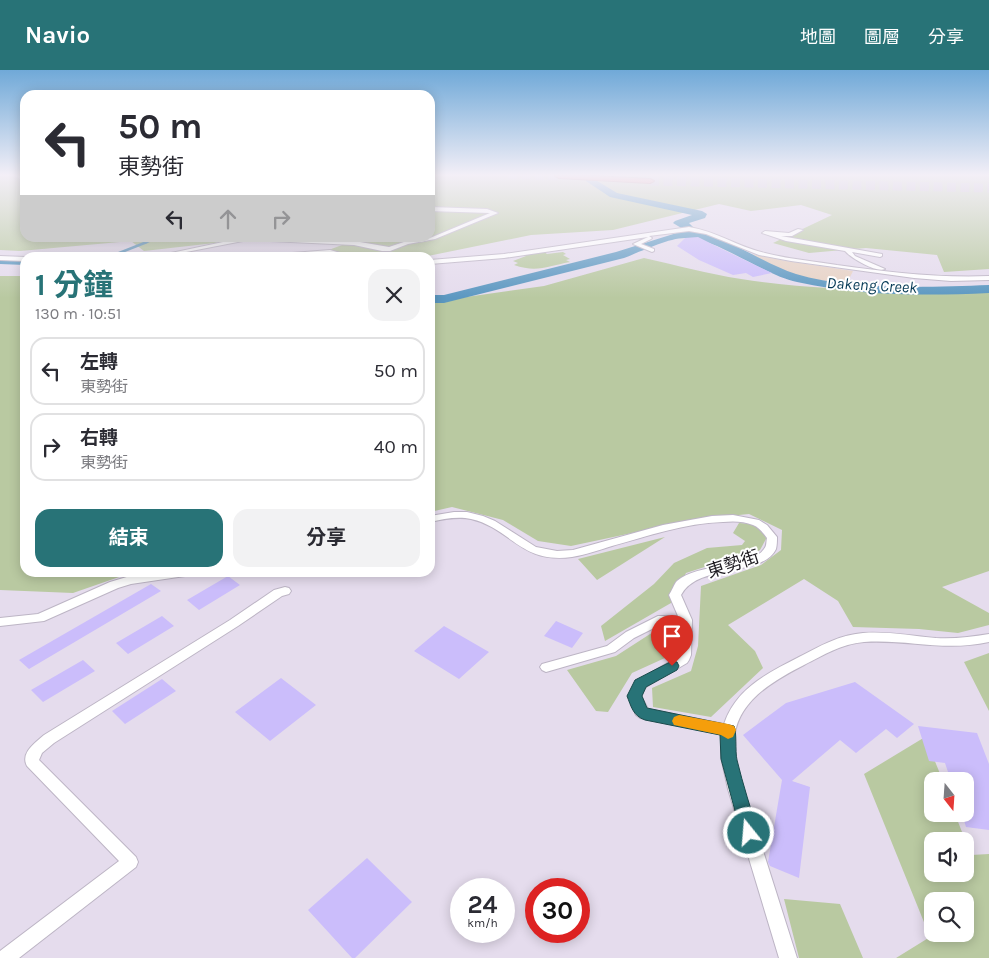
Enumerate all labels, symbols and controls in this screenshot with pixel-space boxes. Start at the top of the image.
text: Navio [25,21,90,49]
text: 地圖 [800,26,836,48]
text: 圖層 [864,26,900,48]
text: 分享 [928,26,964,48]
text: 50 m [118,106,203,147]
icon: left [35,110,100,175]
text: 東勢街 [118,154,184,180]
icon: left [161,205,189,233]
icon: ahead [214,205,242,233]
icon: right [267,205,295,233]
text: 1 分鐘 [35,267,113,303]
button: close [368,269,420,321]
water label: Dakeng Creek [826,273,919,297]
text: 130 m · 10:51 [35,304,121,323]
text: 左轉 [80,351,118,373]
icon: left [37,357,65,385]
text: 50 m [374,360,418,382]
text: 東勢街 [80,377,128,396]
text: 右轉 [80,427,118,449]
icon: right [37,433,65,461]
text: 40 m [374,436,418,458]
text: 東勢街 [80,453,128,472]
button: 結束 [35,509,223,567]
button: 分享 [233,509,420,567]
street label: 東勢街 [704,545,762,583]
pin [651,615,693,666]
icon: arrive [658,622,686,650]
north arrow [924,772,974,822]
map controls [924,772,974,942]
position arrow [722,806,774,858]
button: sound [924,832,974,882]
speed limit sign: 30 [525,878,590,943]
text: 24 [467,890,498,919]
button: search [924,892,974,942]
text: km/h [467,916,498,930]

